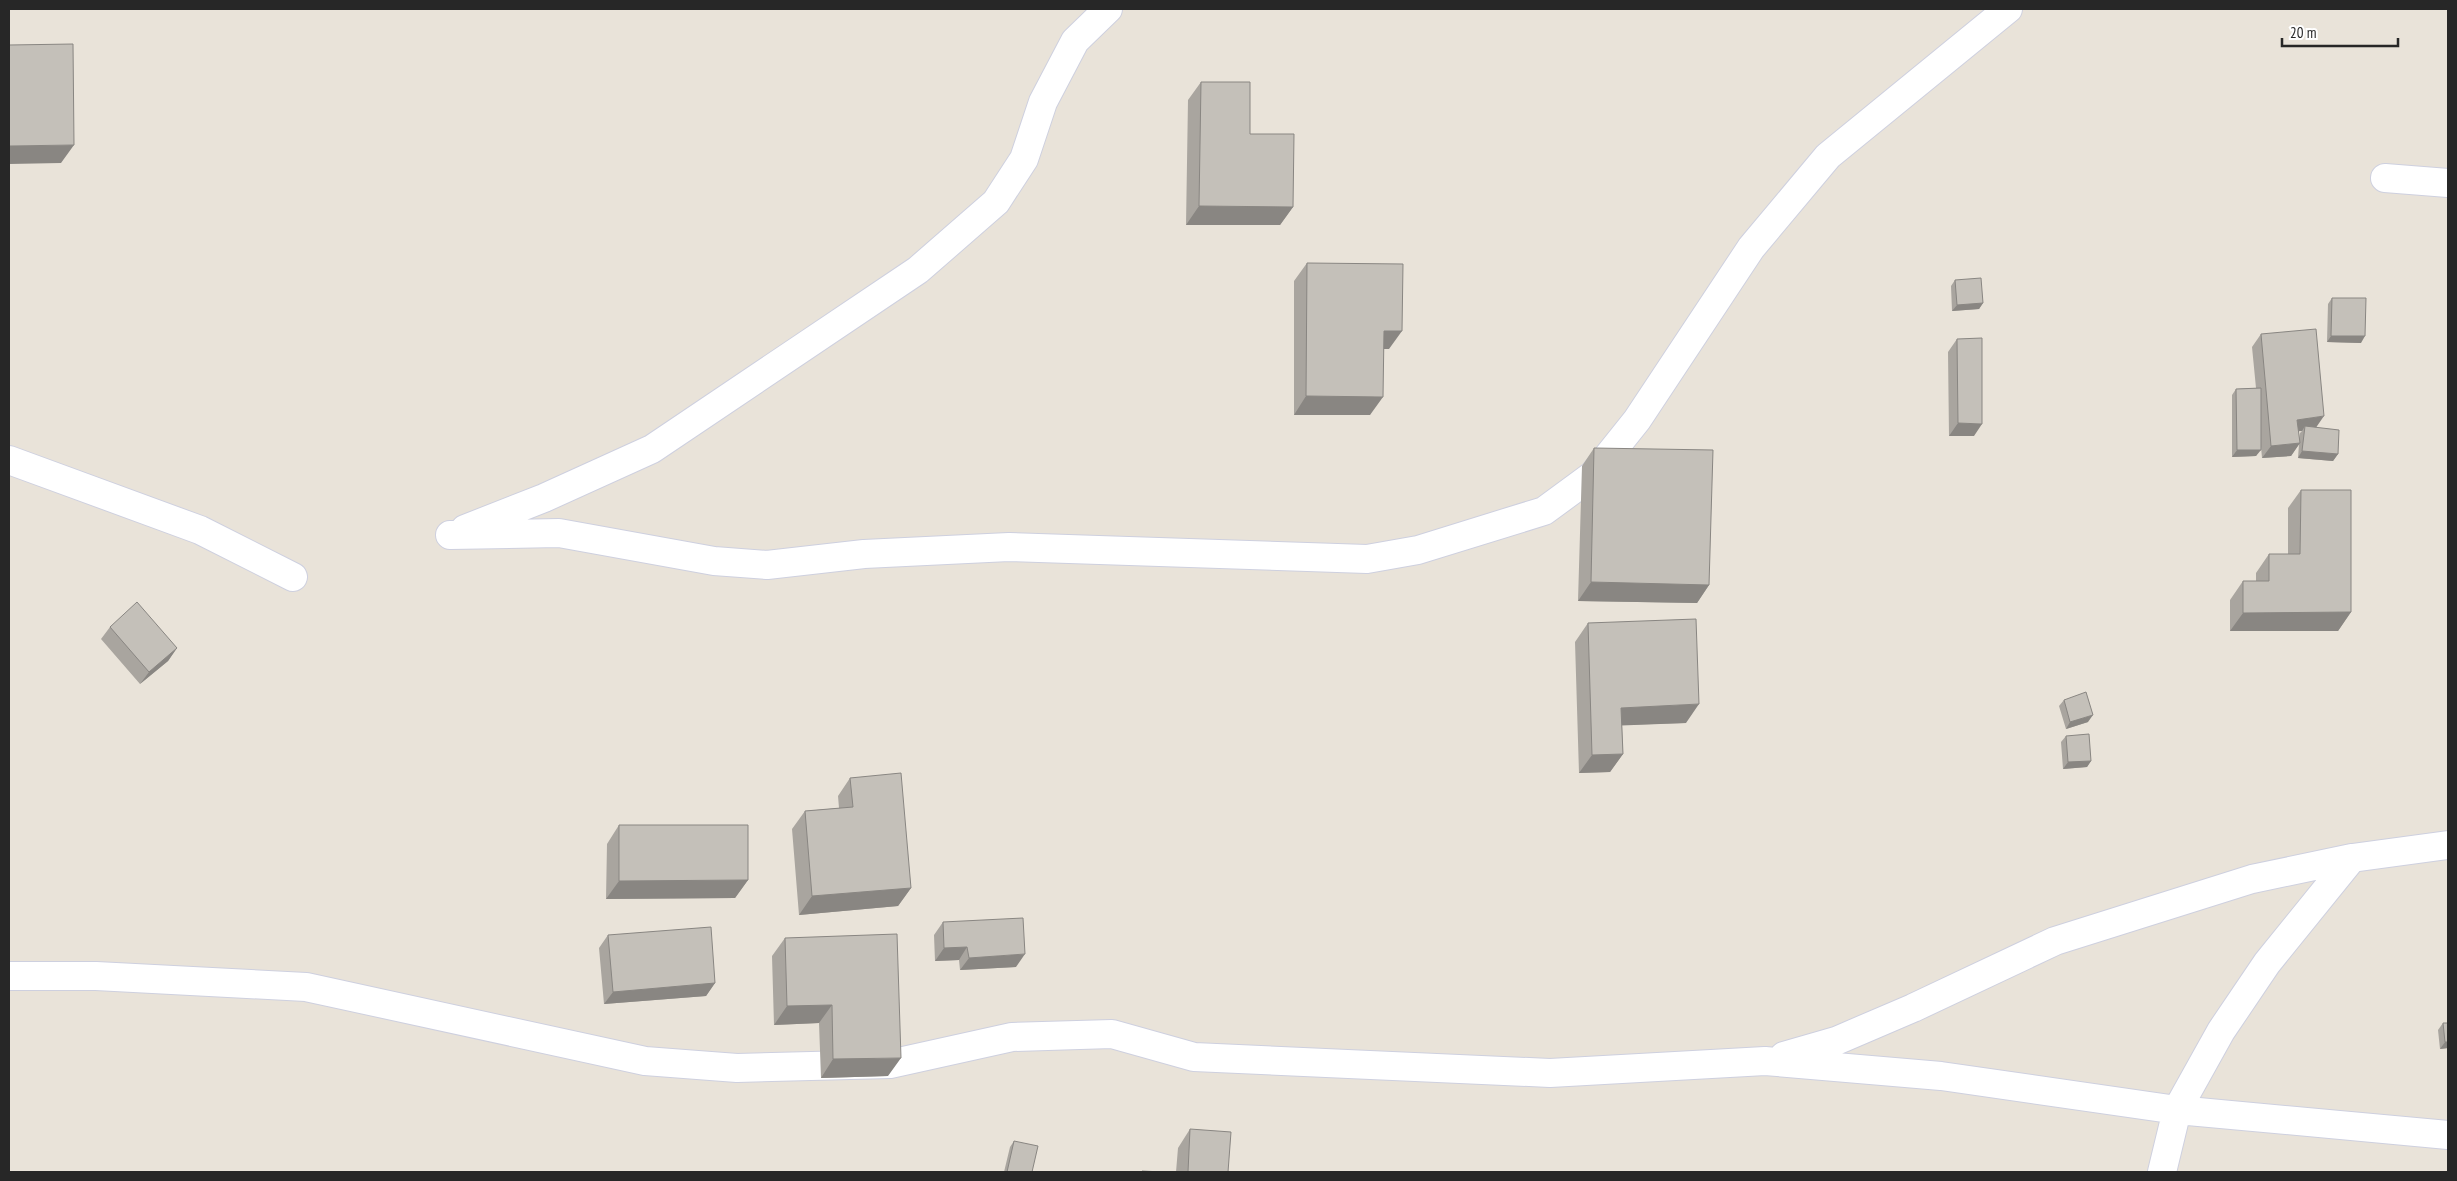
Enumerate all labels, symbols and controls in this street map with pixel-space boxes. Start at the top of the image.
scale bar [2282,15,2398,47]
text: 20 m [2290,23,2316,42]

